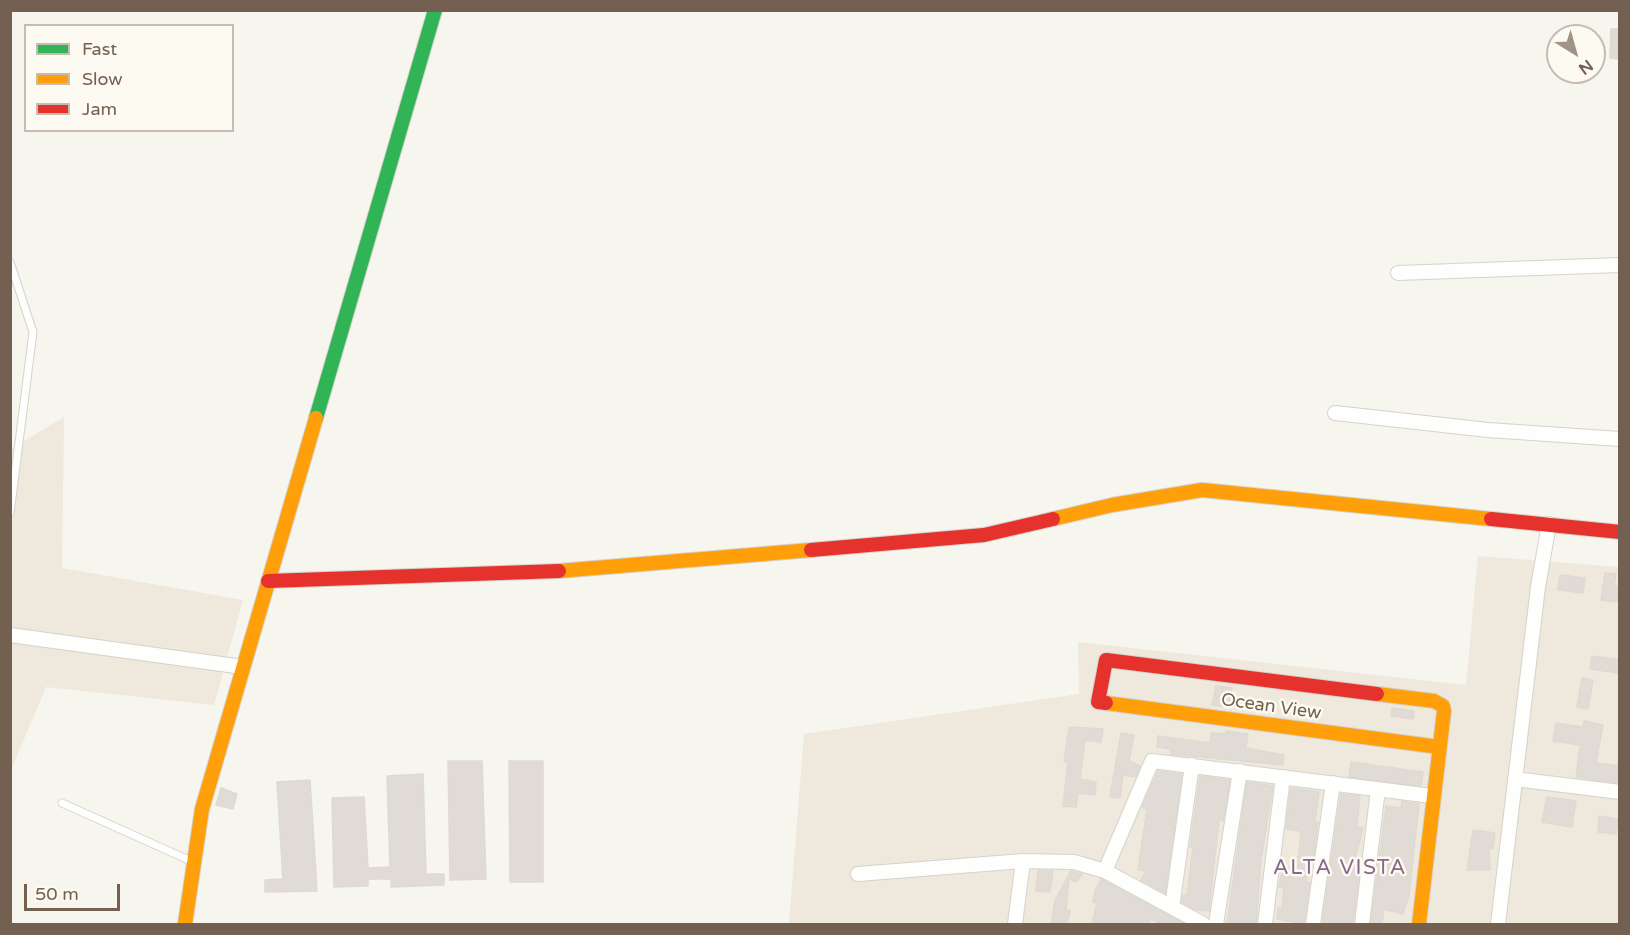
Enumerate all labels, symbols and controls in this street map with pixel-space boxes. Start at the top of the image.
legend [24,24,234,132]
north arrow [1546,24,1606,84]
text: Fast [82,38,117,60]
text: N [1574,55,1597,79]
text: Slow [82,68,123,90]
text: Jam [82,98,117,120]
street label: Ocean View [1220,689,1322,725]
district label: ALTA VISTA [1273,855,1407,881]
scale bar [27,872,123,910]
text: 50 m [35,883,79,905]

